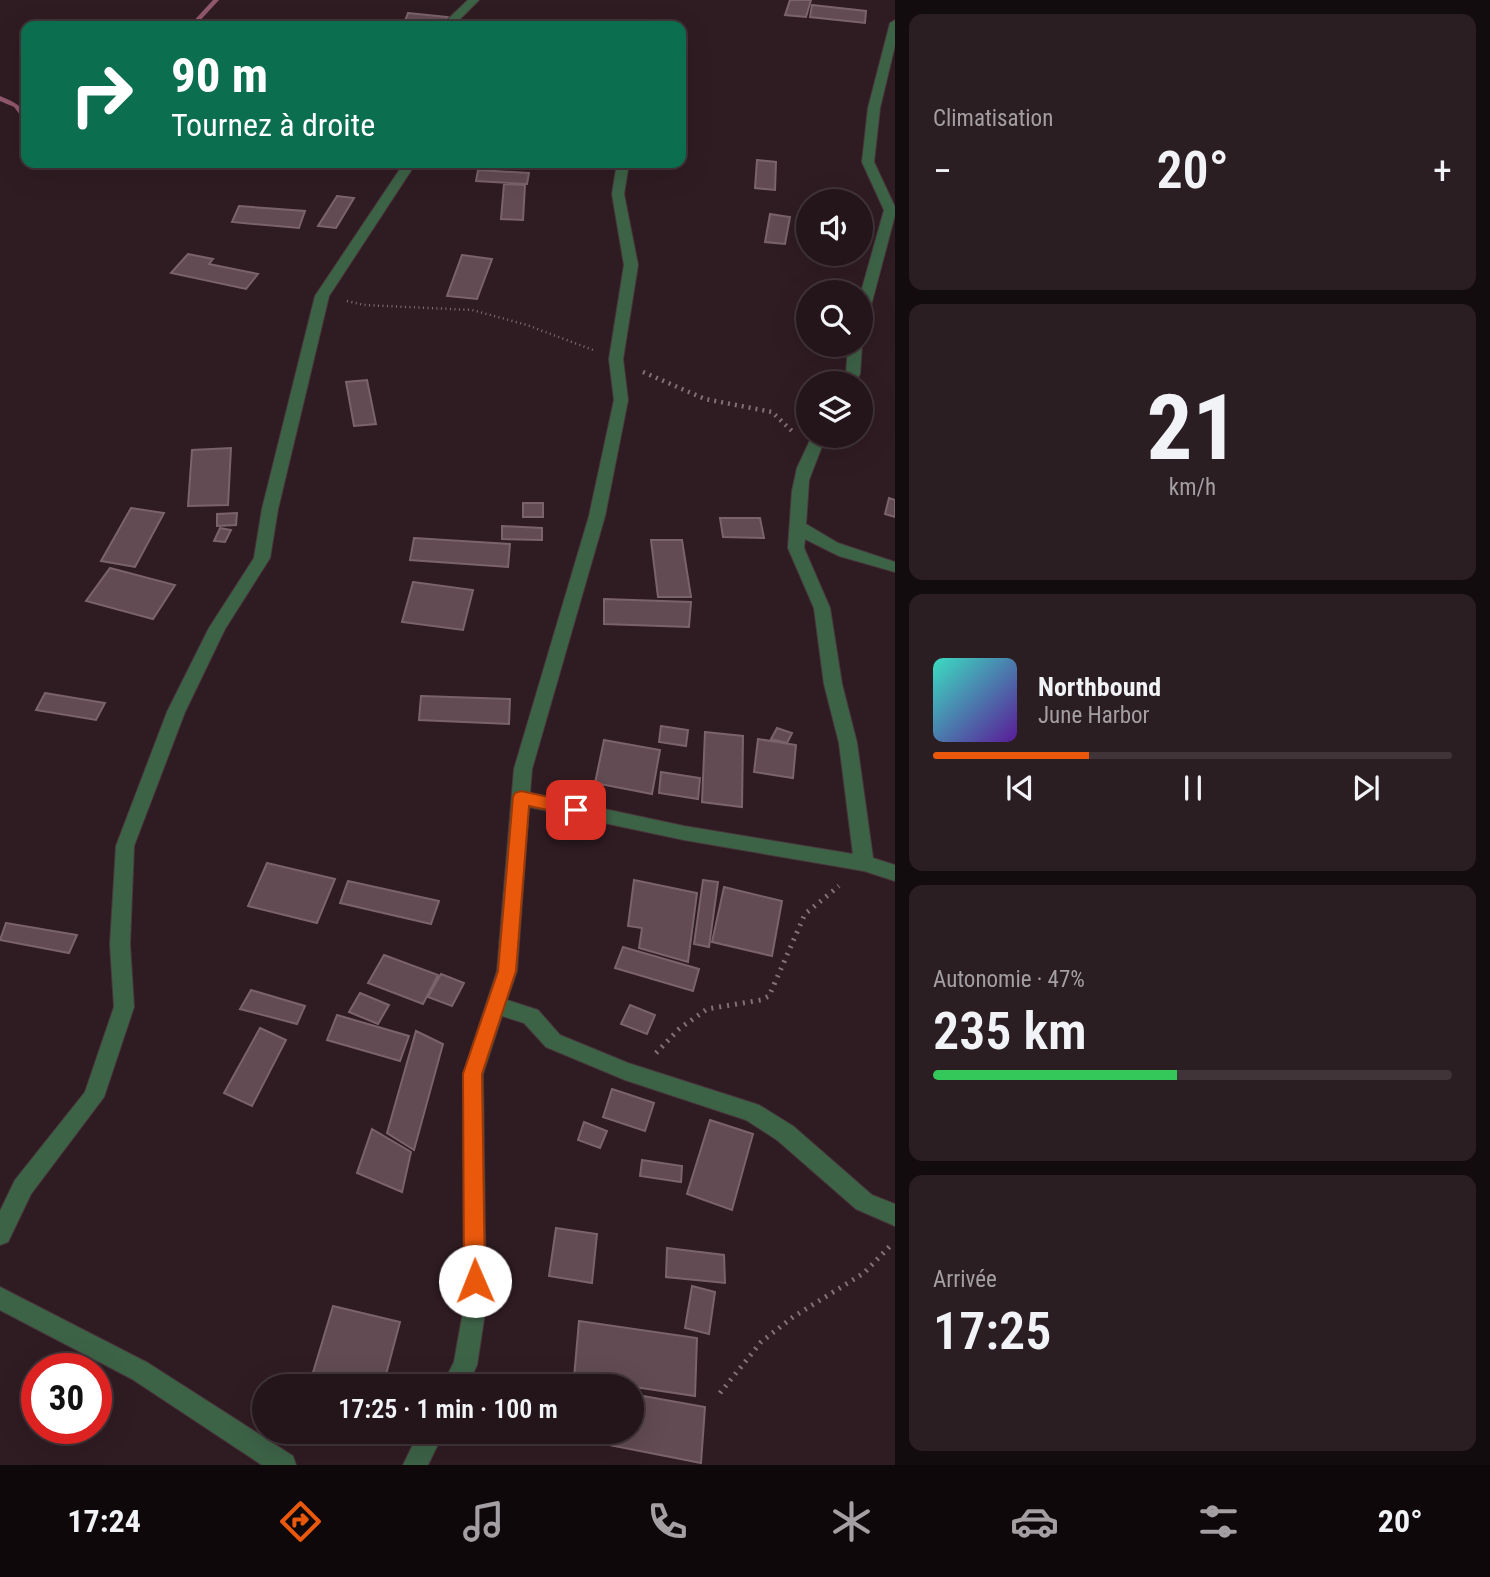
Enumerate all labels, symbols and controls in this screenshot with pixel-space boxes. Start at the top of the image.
text: 90 m [171,47,268,104]
icon: right [56,49,147,140]
text: Climatisation [933,105,1053,132]
text: Tournez à droite [171,106,375,144]
text: 20° [1156,140,1229,201]
text: − [933,149,952,193]
text: + [1433,149,1452,193]
map controls [796,189,873,448]
button: sound [796,189,873,266]
button: search [796,280,873,357]
button: layers [796,371,873,448]
text: 21 [1147,375,1238,481]
text: km/h [1169,474,1216,501]
text: Northbound [1038,672,1161,702]
text: June Harbor [1038,702,1150,729]
icon: previous [1001,769,1039,807]
icon: pause [1174,769,1212,807]
icon: next [1347,769,1385,807]
pin [546,780,606,840]
icon: arrive [557,791,595,829]
text: Autonomie · 47% [933,966,1085,993]
text: 235 km [933,1001,1087,1062]
position arrow [438,1244,512,1318]
text: Arrivée [933,1266,997,1293]
text: 17:25 [933,1301,1051,1362]
speed limit sign: 30 [21,1353,112,1444]
text: 17:25 · 1 min · 100 m [338,1394,558,1424]
icon: directions [276,1497,325,1546]
icon: music [459,1497,508,1546]
icon: phone [643,1497,692,1546]
icon: climate [827,1497,876,1546]
icon: car [1010,1497,1059,1546]
icon: filters [1194,1497,1243,1546]
text: 17:24 [67,1502,141,1540]
text: 20° [1378,1502,1423,1540]

